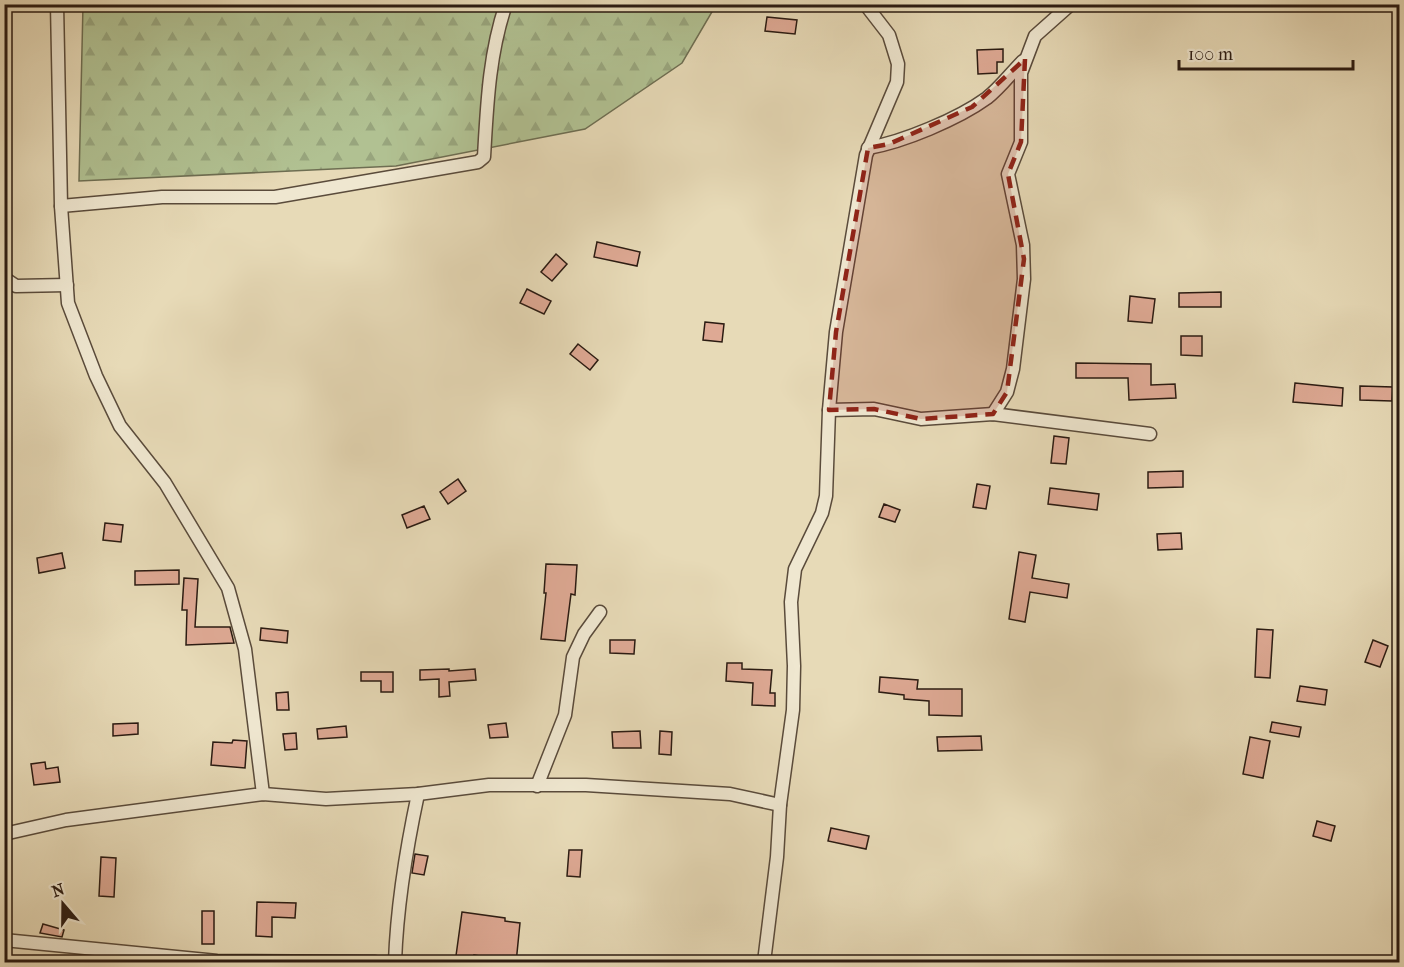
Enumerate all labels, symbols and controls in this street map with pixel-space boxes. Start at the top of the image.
scale bar [1179,33,1353,71]
text: 100 m [1188,44,1233,65]
north arrow [33,874,93,934]
text: N [49,879,68,901]

